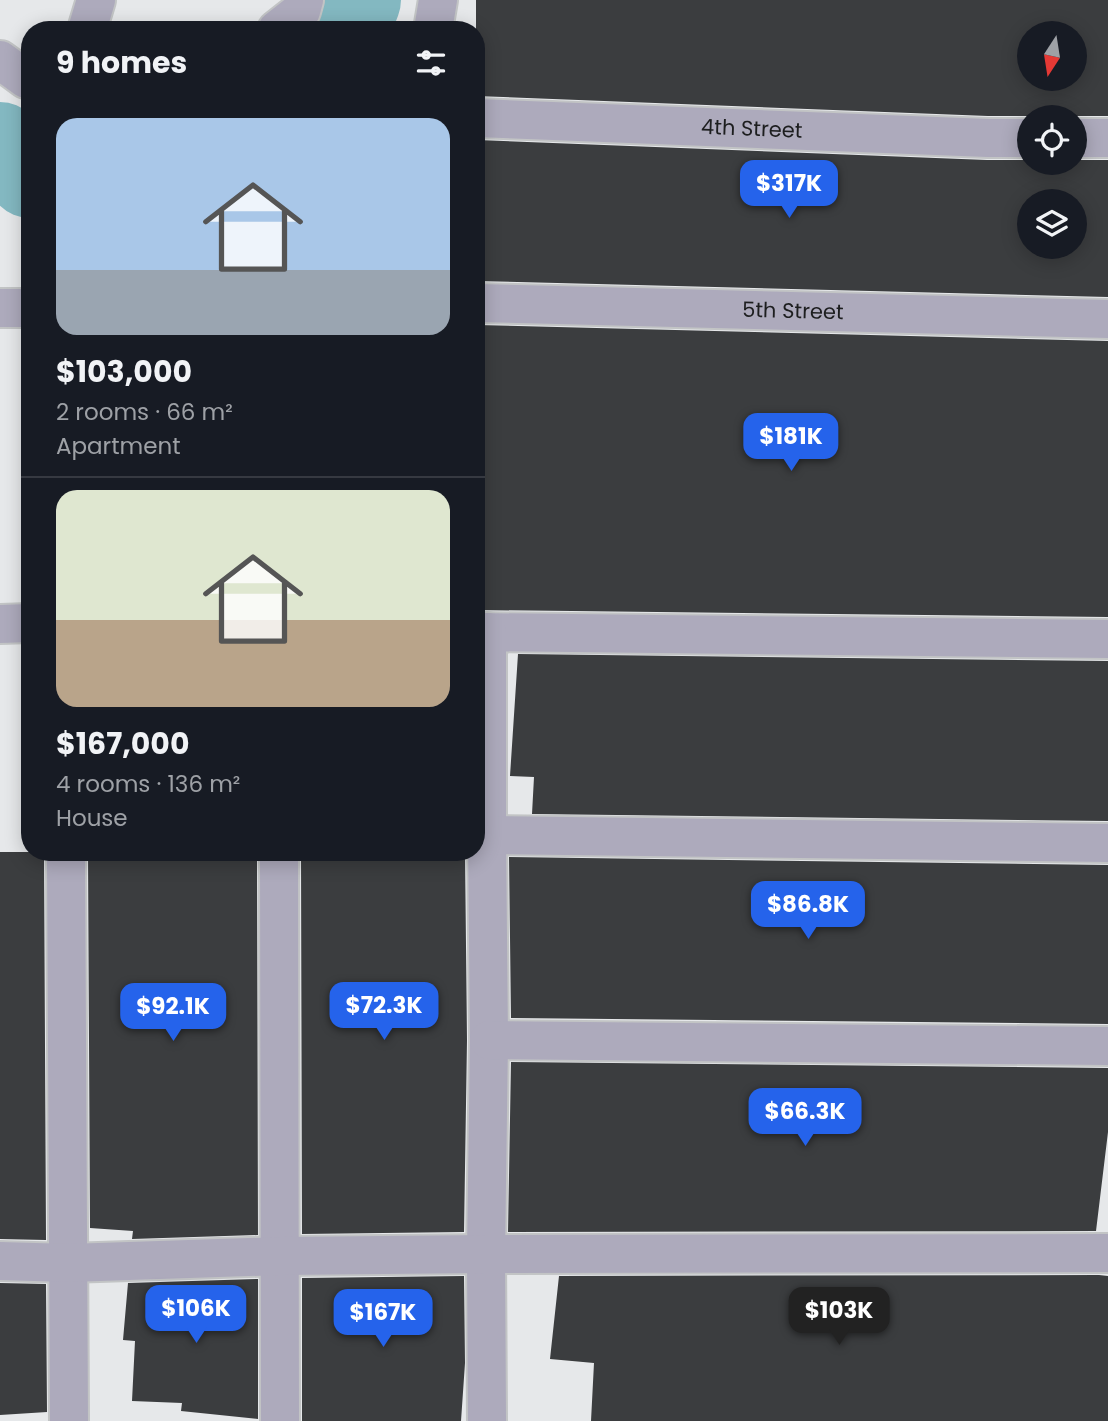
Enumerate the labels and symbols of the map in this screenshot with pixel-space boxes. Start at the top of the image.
north arrow [1017,21,1087,91]
street label: 4th Street [701,112,803,145]
pin: $317K [740,160,838,220]
street label: 5th Street [742,295,844,326]
pin: $181K [742,414,840,473]
pin: $86.8K [751,881,865,941]
pin: $72.3K [327,982,441,1042]
pin: $92.1K [116,984,230,1043]
pin: $66.3K [748,1088,862,1148]
pin: $106K [147,1286,245,1345]
pin: $103K [790,1288,888,1347]
pin: $167K [334,1290,432,1349]

